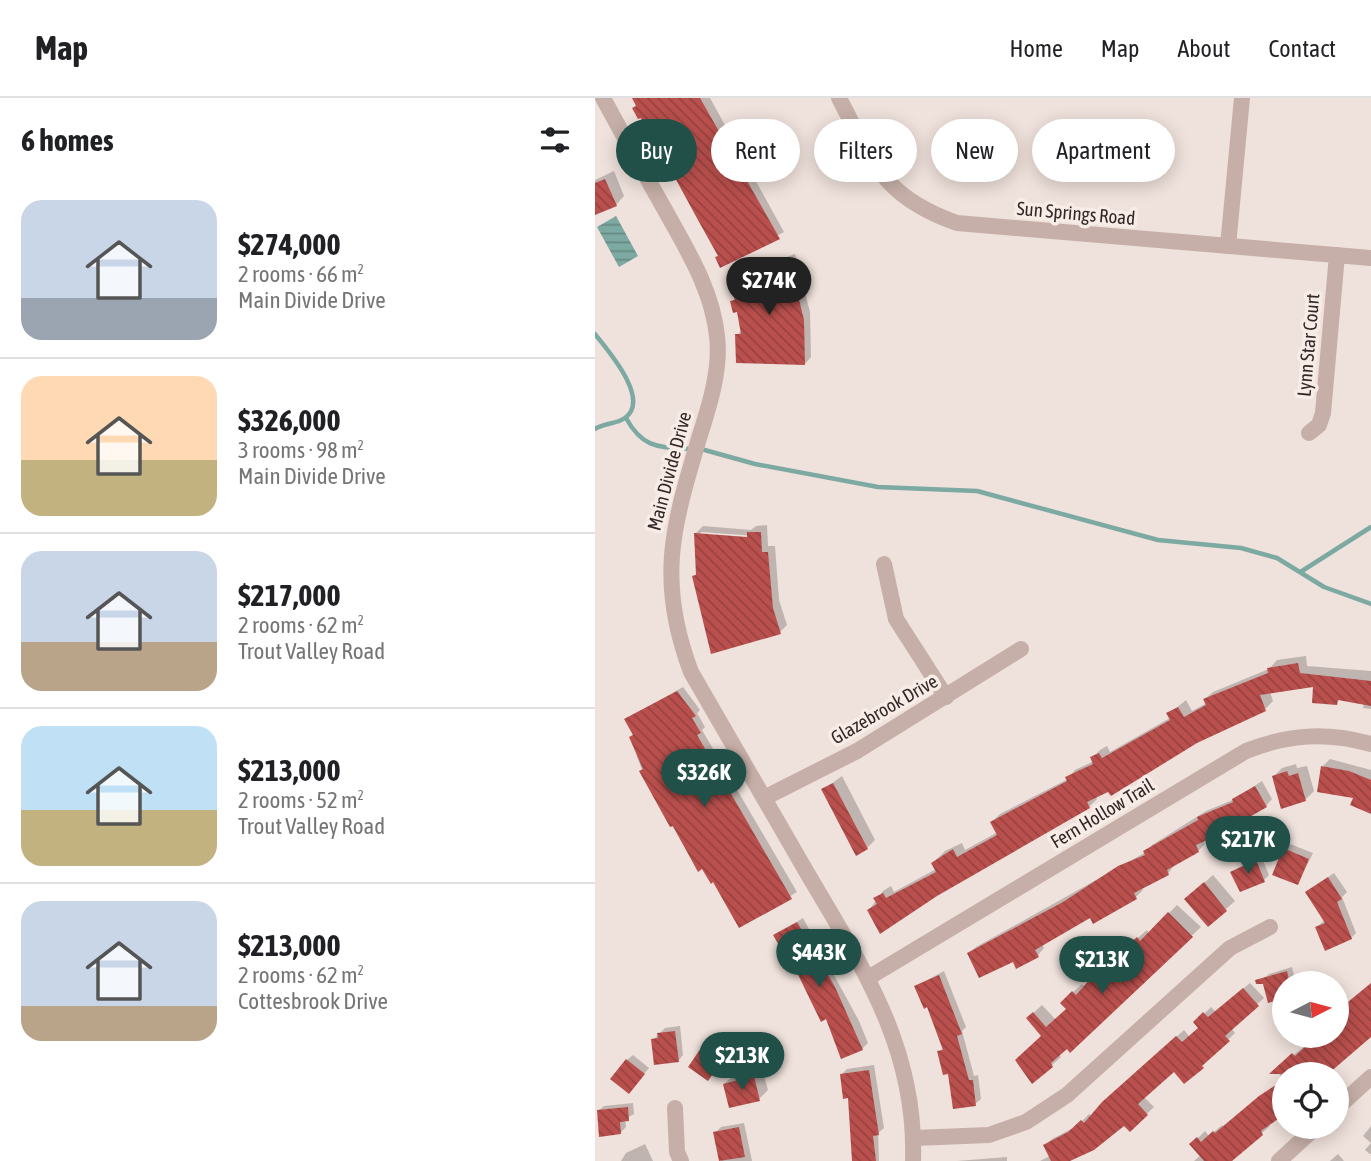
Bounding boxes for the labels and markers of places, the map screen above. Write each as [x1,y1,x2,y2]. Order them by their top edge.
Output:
pin: $274K [720,258,818,317]
pin: $326K [655,750,753,809]
pin: $217K [1199,816,1297,876]
pin: $443K [770,930,868,989]
pin: $213K [1053,936,1151,996]
pin: $213K [693,1032,791,1092]

